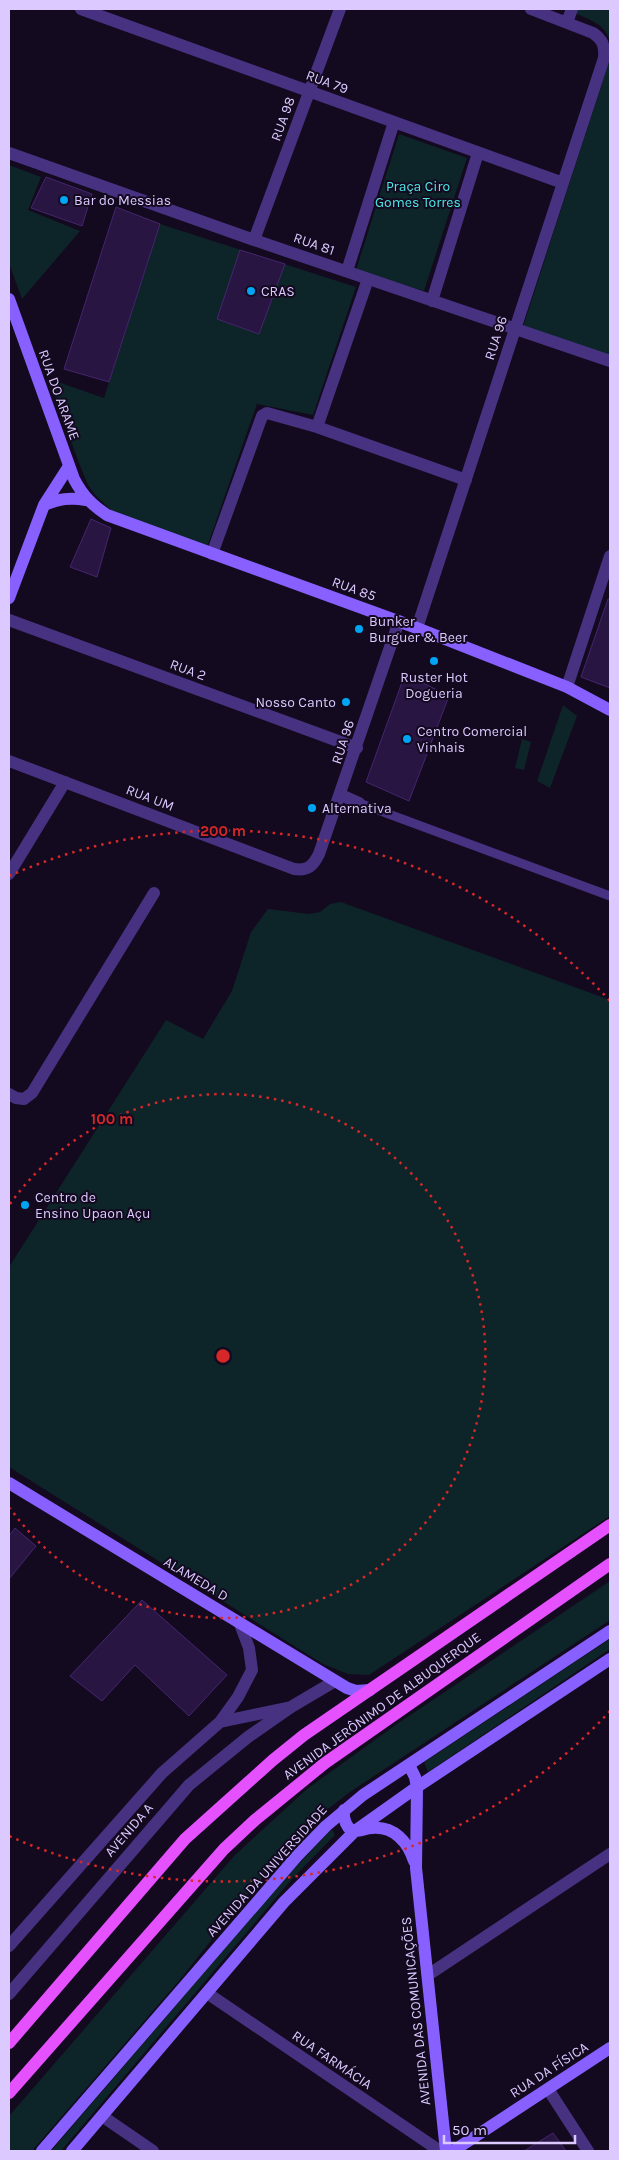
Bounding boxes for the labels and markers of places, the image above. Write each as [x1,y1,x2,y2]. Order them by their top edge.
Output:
place label: Bar do Messias [74,192,171,209]
marker: Bar do Messias [58,194,70,206]
place label: CRAS [261,283,295,300]
marker: CRAS [245,285,257,297]
place label: Bunker Burguer & Beer [369,613,468,646]
marker: Bunker Burguer & Beer [353,623,365,635]
marker: Ruster Hot Dogueria [428,655,440,667]
place label: Ruster Hot Dogueria [400,669,468,702]
place label: Nosso Canto [255,694,336,711]
marker: Nosso Canto [340,696,352,708]
place label: Centro Comercial Vinhais [417,723,527,756]
marker: Centro Comercial Vinhais [401,733,413,745]
place label: Alternativa [322,800,392,817]
marker: Alternativa [306,802,318,814]
place label: Centro de Ensino Upaon Açu [35,1189,150,1222]
marker: Centro de Ensino Upaon Açu [19,1199,31,1211]
centre of rings [214,1347,232,1365]

